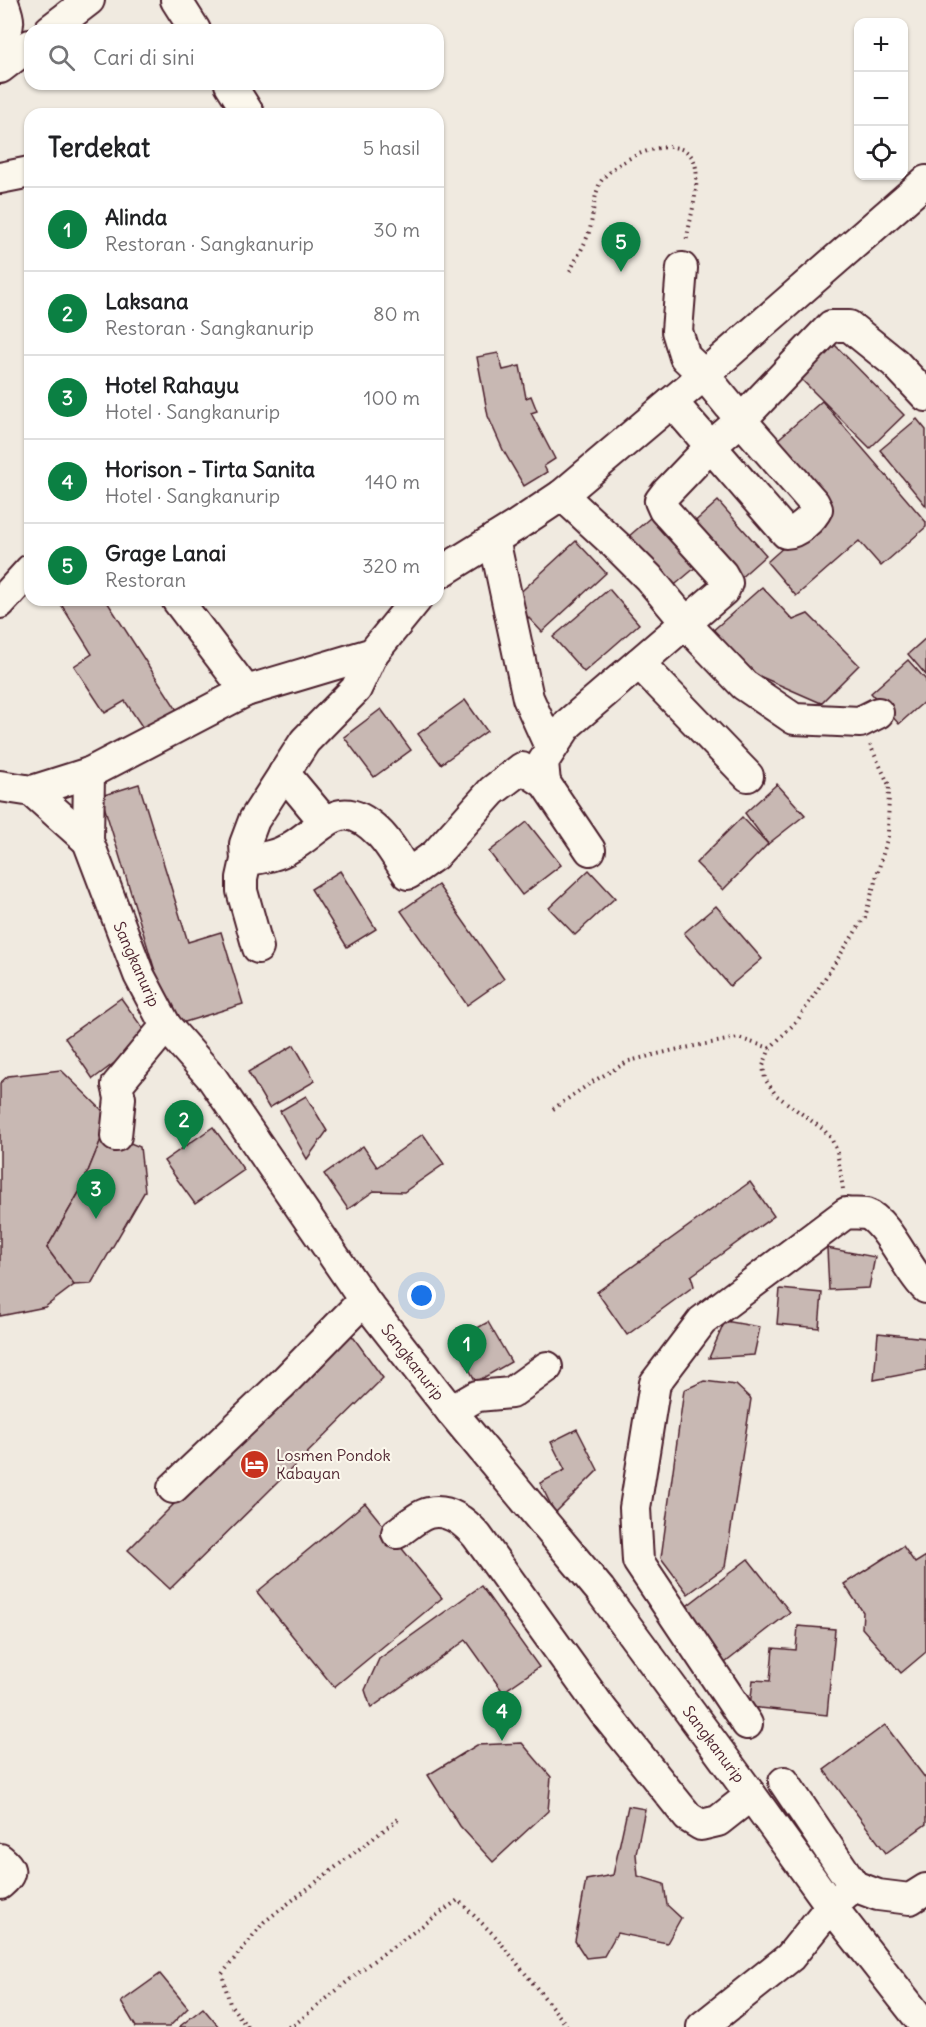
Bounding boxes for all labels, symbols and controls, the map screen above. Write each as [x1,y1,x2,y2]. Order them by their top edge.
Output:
map controls [854,18,908,180]
button: + [854,18,908,72]
search box [24,24,444,90]
icon: search [45,41,78,74]
text: Cari di sini [93,43,195,71]
button: − [854,72,908,126]
button: locate [854,126,908,180]
text: Terdekat [48,131,150,164]
text: 5 hasil [363,135,420,160]
text: Alinda [105,203,167,231]
text: 1 [64,217,71,242]
text: 30 m [373,217,420,242]
pin: 5 [602,222,640,272]
text: Restoran · Sangkanurip [105,231,314,256]
text: Laksana [105,287,188,315]
text: 2 [62,301,73,326]
text: 80 m [373,301,420,326]
text: Restoran · Sangkanurip [105,315,314,340]
text: Hotel Rahayu [105,371,239,399]
text: 3 [62,385,73,410]
text: 100 m [363,385,420,410]
text: Hotel · Sangkanurip [105,399,280,424]
text: Horison - Tirta Sanita [105,455,315,483]
text: 4 [62,469,73,494]
text: 140 m [365,469,420,494]
text: Hotel · Sangkanurip [105,483,280,508]
text: Grage Lanai [105,539,226,567]
text: 5 [62,553,73,578]
text: 320 m [362,553,420,578]
text: Restoran [105,567,186,592]
street label: Sangkanurip [109,918,165,1010]
pin: 2 [164,1100,204,1150]
pin: 3 [76,1170,116,1219]
your location [407,1281,436,1310]
street label: Sangkanurip [377,1320,449,1404]
pin: 1 [448,1324,486,1374]
place label: Losmen Pondok Kabayan [276,1445,391,1483]
hotel icon: Losmen Pondok Kabayan [239,1448,271,1480]
pin: 4 [482,1692,522,1741]
street label: Sangkanurip [679,1702,749,1786]

